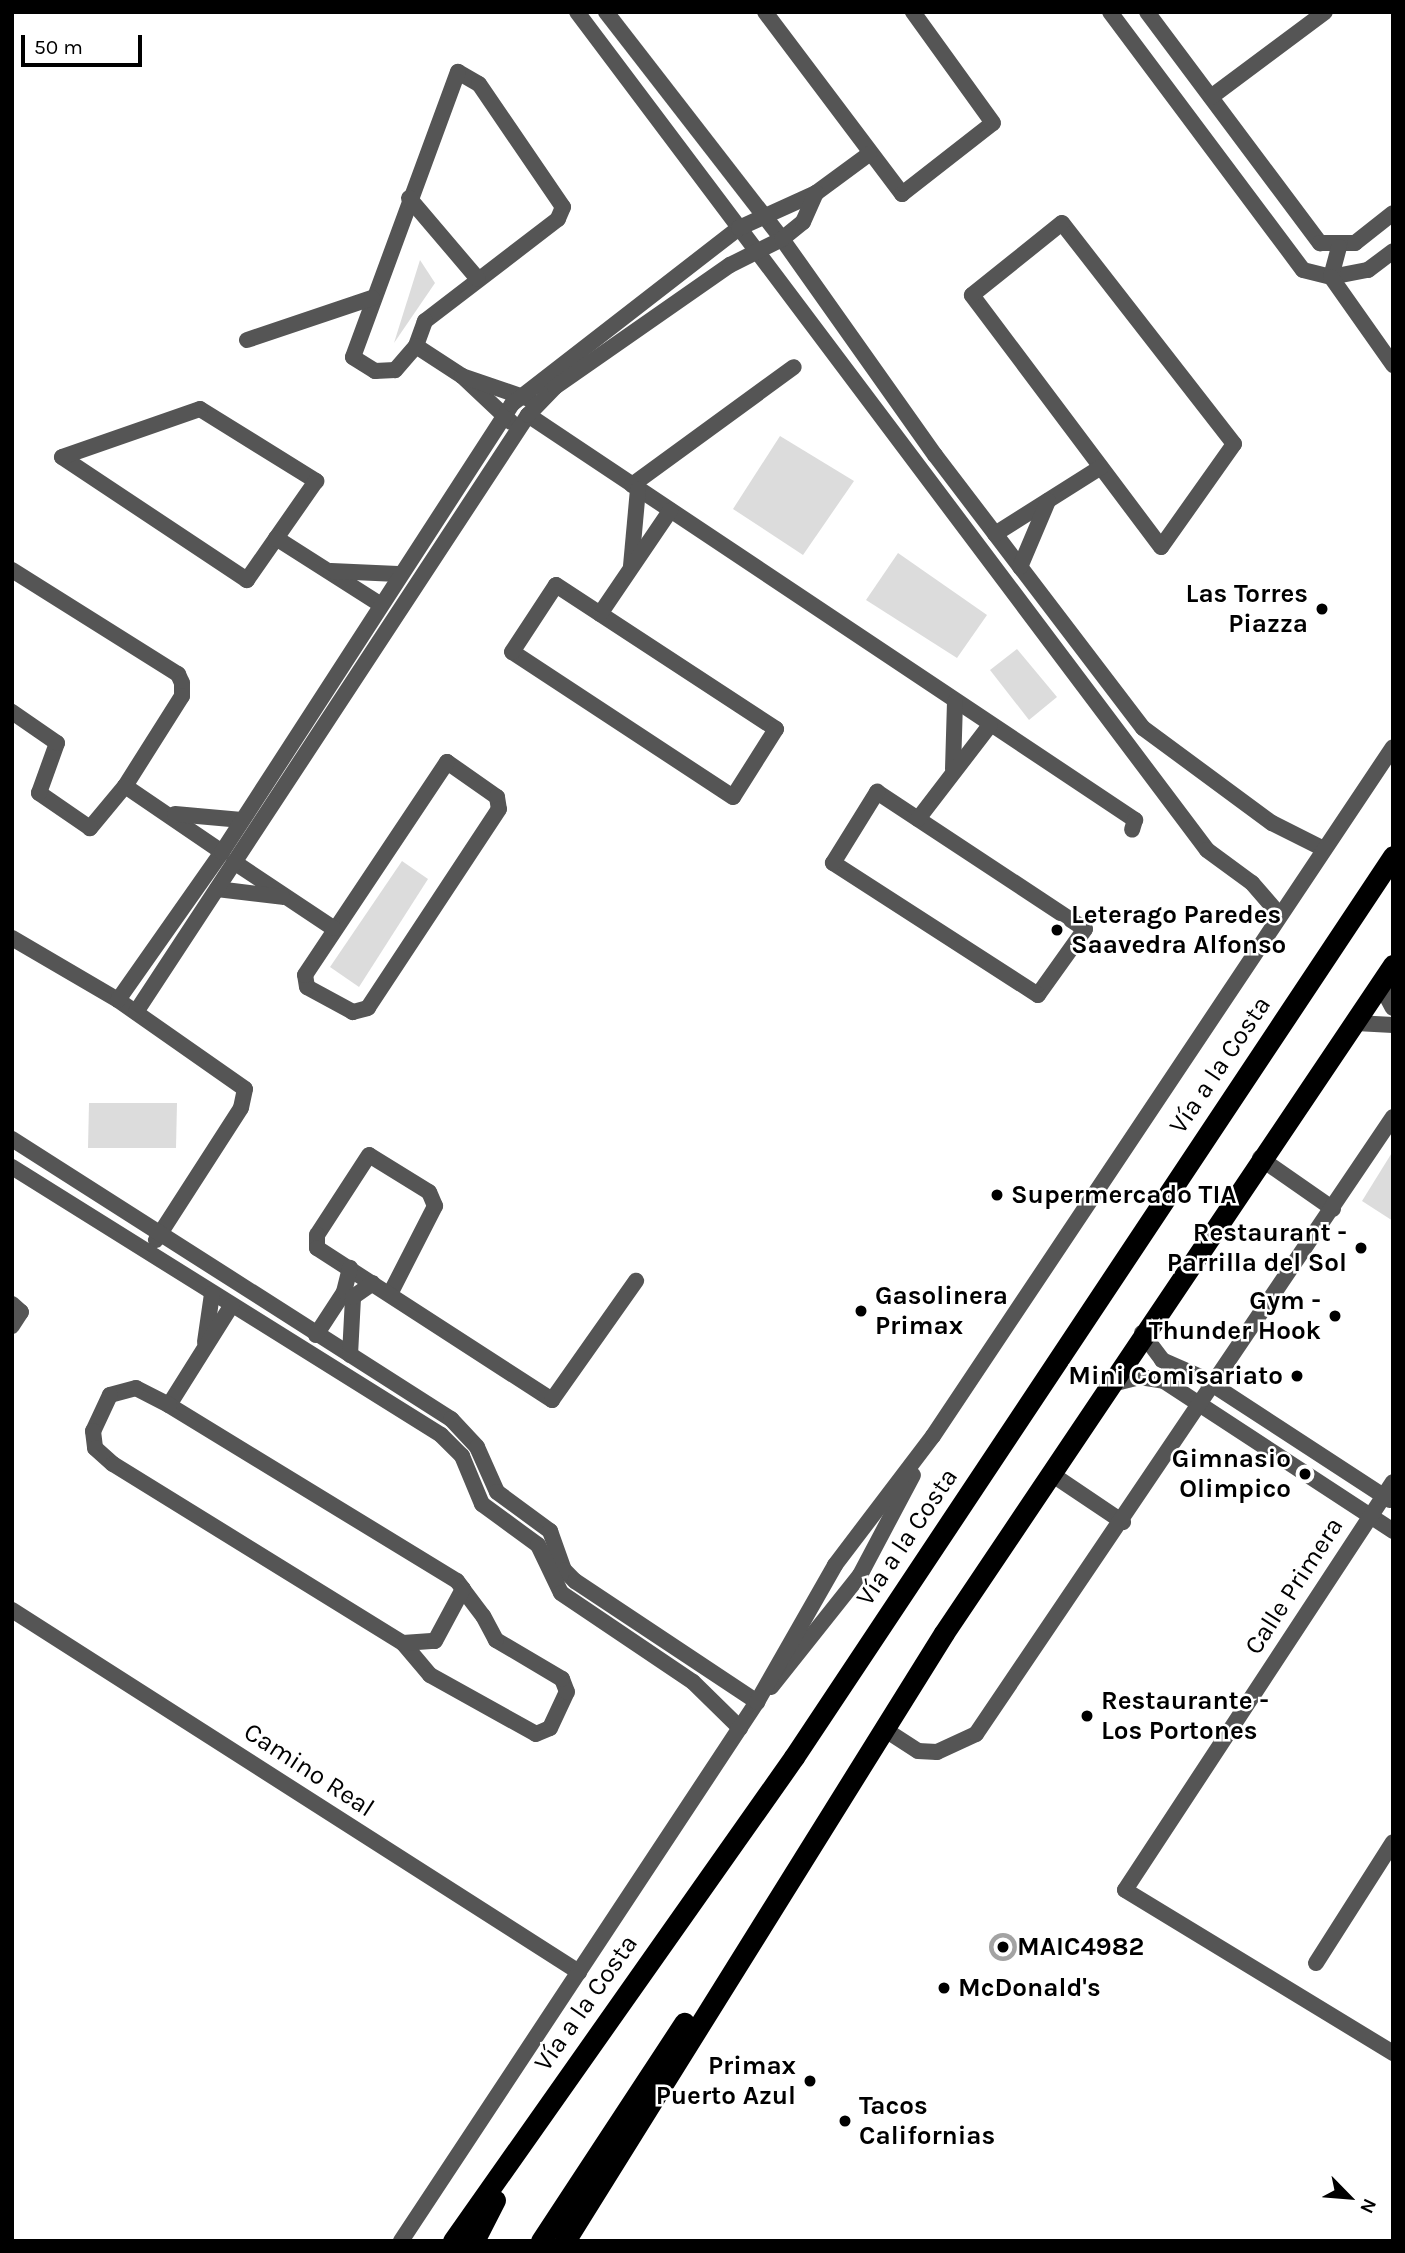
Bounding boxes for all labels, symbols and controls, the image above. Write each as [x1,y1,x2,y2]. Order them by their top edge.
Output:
scale bar [24,21,145,65]
text: 50 m [34,35,83,59]
place label: Las Torres Piazza [1186,578,1308,640]
marker: Las Torres Piazza [1314,601,1330,617]
place label: Leterago Paredes Saavedra Alfonso [1071,899,1286,960]
marker: Leterago Paredes Saavedra Alfonso [1049,922,1065,938]
street label: Vía a la Costa [1163,990,1277,1140]
place label: Supermercado TIA [1011,1179,1237,1211]
marker: Supermercado TIA [989,1187,1005,1203]
place label: Restaurant - Parrilla del Sol [1167,1217,1347,1278]
marker: Restaurant - Parrilla del Sol [1353,1240,1369,1256]
place label: Gasolinera Primax [875,1280,1008,1342]
place label: Gym - Thunder Hook [1149,1285,1321,1346]
marker: Gasolinera Primax [853,1303,869,1319]
marker: Gym - Thunder Hook [1327,1308,1343,1324]
place label: Mini Comisariato [1068,1360,1283,1392]
marker: Mini Comisariato [1289,1368,1305,1384]
place label: Gimnasio Olimpico [1172,1443,1291,1504]
street label: Vía a la Costa [850,1462,964,1612]
marker: Gimnasio Olimpico [1297,1466,1313,1482]
street label: Calle Primera [1238,1512,1350,1660]
place label: Restaurante - Los Portones [1101,1685,1269,1746]
marker: Restaurante - Los Portones [1079,1708,1095,1724]
street label: Camino Real [238,1716,380,1824]
street label: Vía a la Costa [528,1929,644,2077]
place label: MAIC4982 [1017,1931,1144,1963]
marker: MAIC4982 [995,1939,1011,1955]
place label: McDonald's [958,1972,1101,2004]
marker: McDonald's [936,1980,952,1996]
place label: Primax Puerto Azul [656,2050,796,2112]
marker: Primax Puerto Azul [802,2073,818,2089]
place label: Tacos Californias [859,2090,995,2152]
marker: Tacos Californias [837,2113,853,2129]
north arrow [1314,2162,1384,2232]
text: N [1355,2195,1381,2217]

